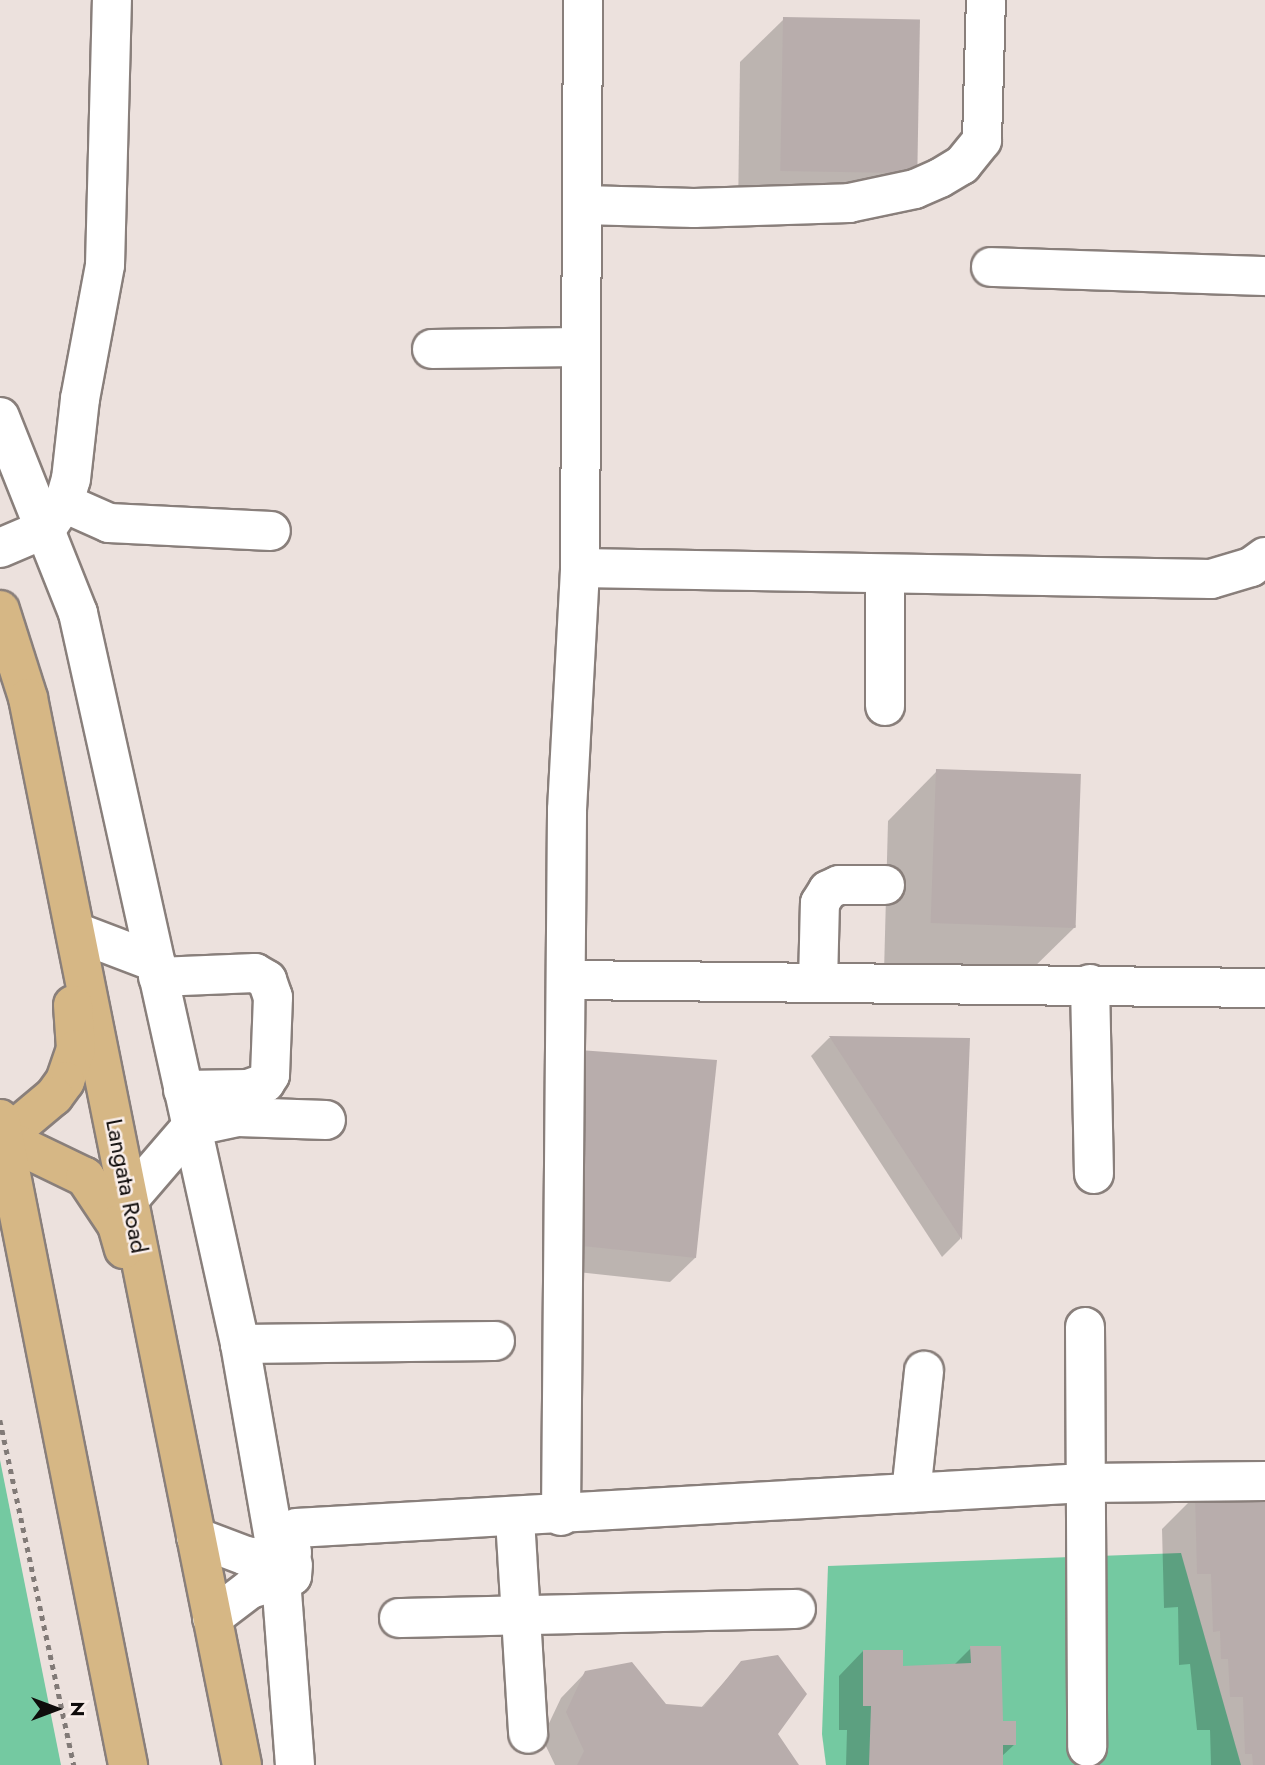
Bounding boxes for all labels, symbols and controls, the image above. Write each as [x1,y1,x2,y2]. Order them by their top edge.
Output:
street label: Langata Road [100,1116,154,1256]
north arrow [21,1674,91,1744]
text: N [64,1701,91,1717]

